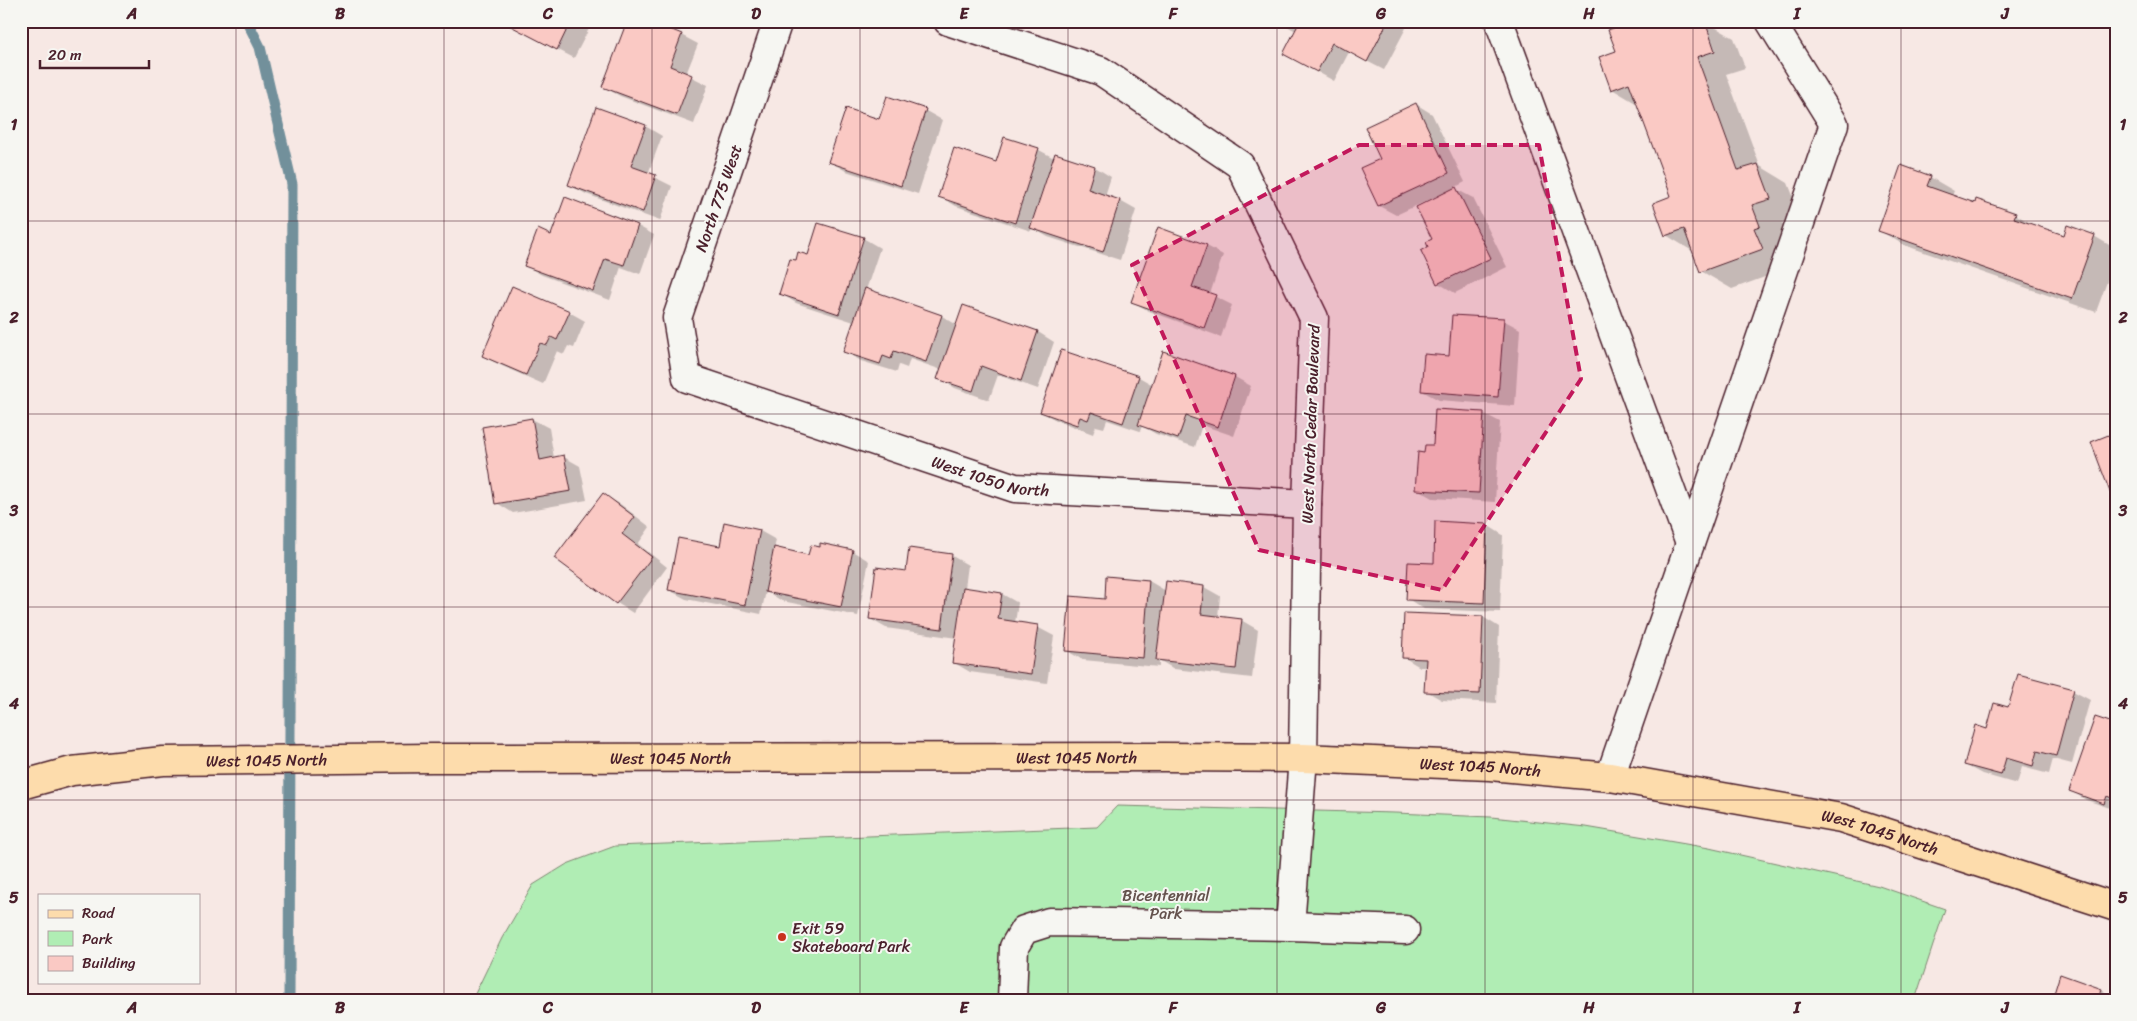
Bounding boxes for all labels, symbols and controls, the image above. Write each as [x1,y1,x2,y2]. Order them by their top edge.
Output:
text: A [126,0,137,28]
text: B [335,0,346,28]
text: C [542,0,554,28]
text: D [751,0,761,28]
text: E [960,0,970,28]
text: F [1168,0,1179,28]
text: G [1375,0,1387,28]
text: H [1582,0,1595,28]
text: I [1793,0,1802,28]
text: J [2000,0,2010,28]
scale bar [40,38,149,70]
text: 20 m [48,42,82,68]
text: 1 [11,110,18,139]
text: 1 [2120,110,2127,139]
street label: North 775 West [686,140,750,256]
text: 2 [8,303,19,332]
text: 2 [2117,303,2128,332]
street label: West North Cedar Boulevard [1293,322,1329,524]
street label: West 1050 North [928,447,1050,505]
text: 3 [9,496,19,525]
text: 3 [2118,496,2128,525]
text: 4 [8,689,19,718]
text: 4 [2117,689,2128,718]
street label: West 1045 North [1016,743,1137,772]
street label: West 1045 North [610,744,731,773]
street label: West 1045 North [206,745,327,776]
street label: West 1045 North [1419,749,1542,786]
street label: West 1045 North [1819,801,1942,864]
park label: Bicentennial Park [1122,881,1210,928]
text: 5 [9,883,19,912]
text: 5 [2118,883,2128,912]
legend [38,894,200,984]
text: Road [82,900,115,926]
place label: Exit 59 Skateboard Park [792,914,911,961]
text: Park [82,926,113,952]
marker: Exit 59 Skateboard Park [776,931,788,943]
text: Building [82,950,136,976]
text: A [126,993,137,1021]
text: B [335,993,346,1021]
text: C [542,993,554,1021]
text: D [751,993,761,1021]
text: E [960,993,970,1021]
text: F [1168,993,1179,1021]
text: G [1375,993,1387,1021]
text: H [1582,993,1595,1021]
text: I [1793,993,1802,1021]
text: J [2000,993,2010,1021]

